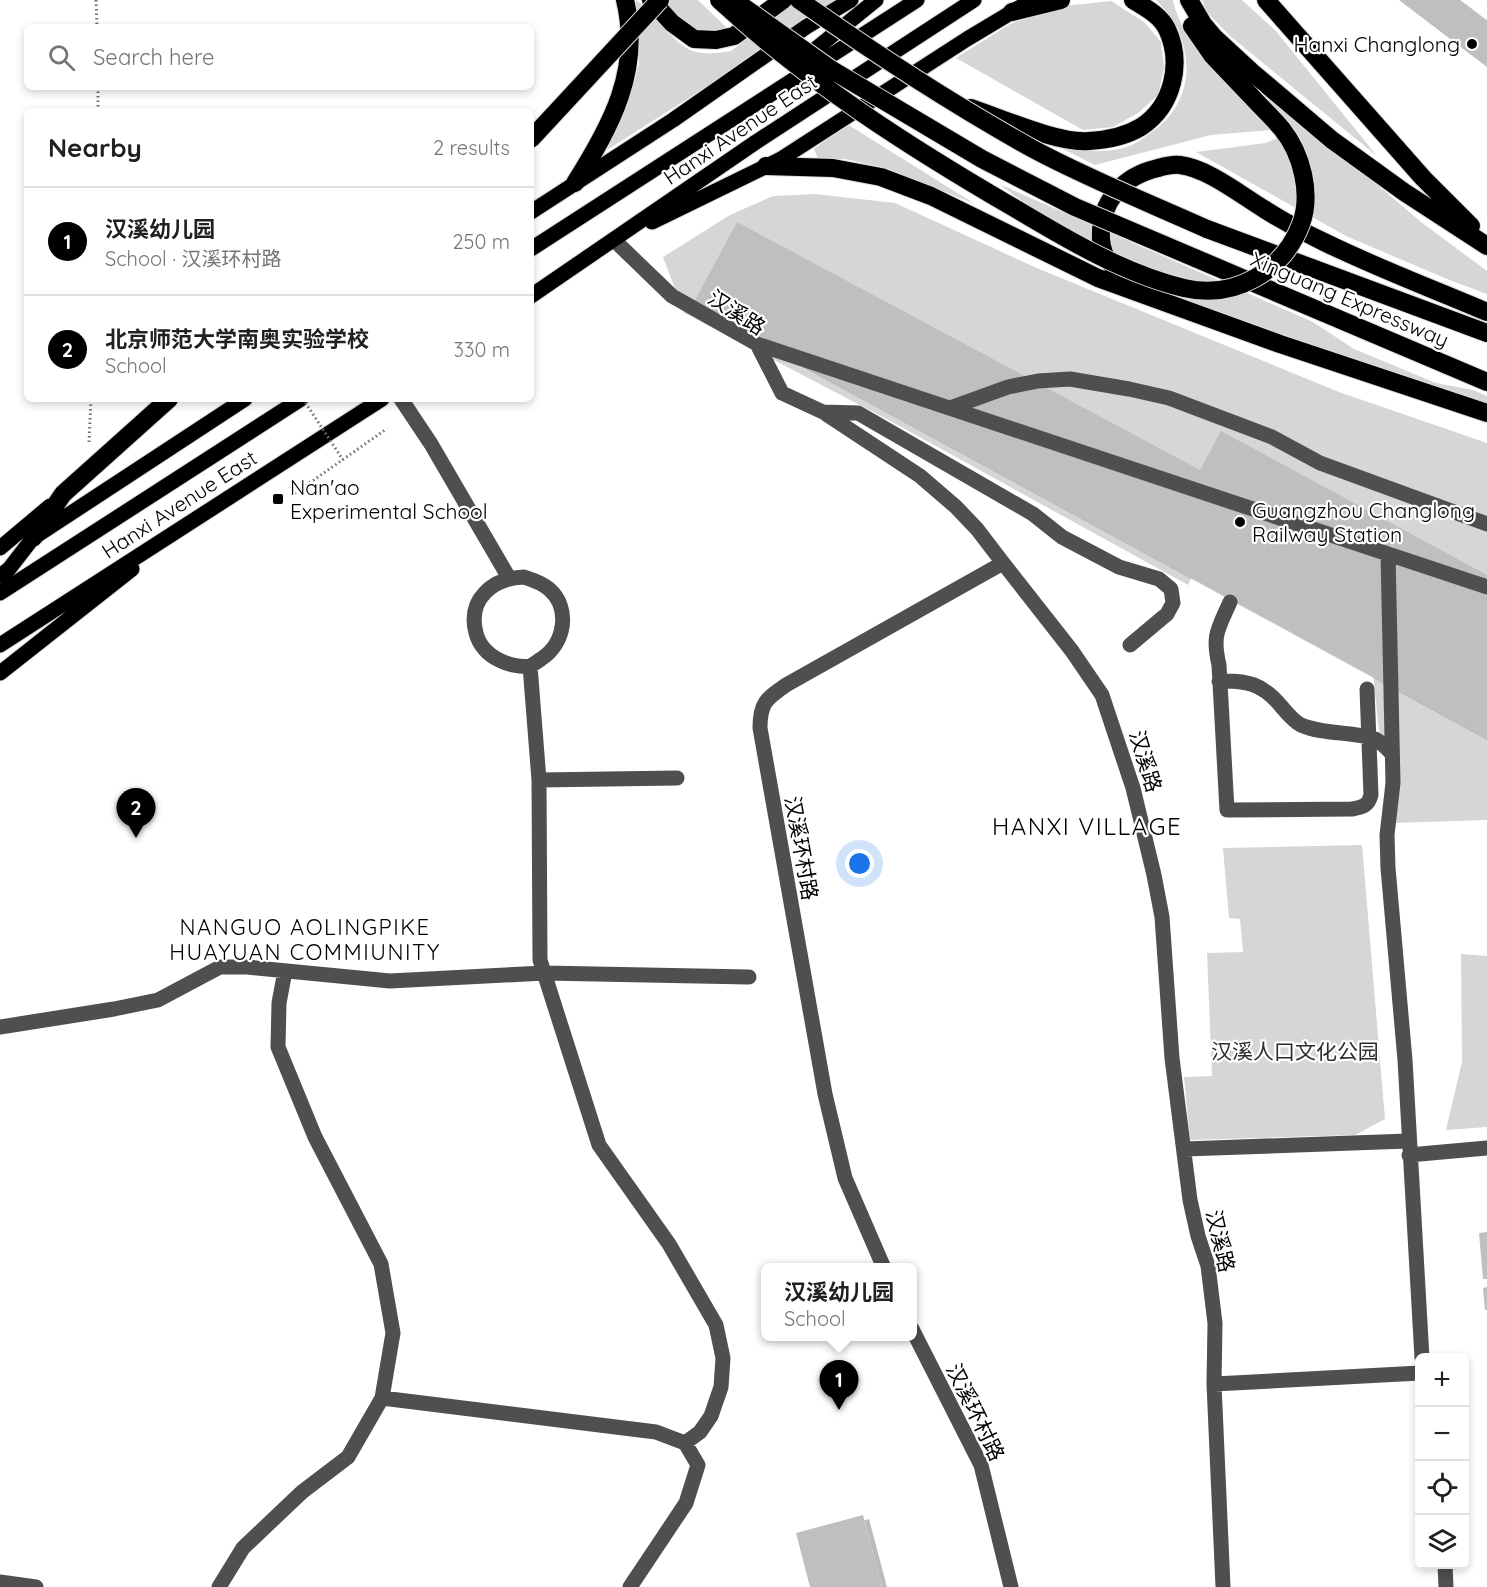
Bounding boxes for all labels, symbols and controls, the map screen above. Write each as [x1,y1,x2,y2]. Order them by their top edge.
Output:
search box [24,24,534,90]
place label: Hanxi Changlong [1293,31,1460,57]
marker: Hanxi Changlong [1465,37,1479,51]
icon: search [45,41,78,74]
text: Search here [93,43,214,71]
street label: Hanxi Avenue East [658,68,822,190]
text: Nearby [48,131,142,164]
text: 2 results [433,135,510,160]
text: 汉溪幼儿园 [105,215,215,243]
text: 1 [64,229,71,254]
text: 250 m [452,229,510,254]
text: School · 汉溪环村路 [105,246,282,271]
street label: Xinguang Expressway [1247,246,1453,352]
street label: 汉溪路 [704,284,770,340]
text: 北京师范大学南奥实验学校 [105,325,369,353]
text: 2 [62,337,73,362]
text: 330 m [453,337,510,362]
text: School [105,353,167,378]
street label: Hanxi Avenue East [97,444,261,564]
place label: Nan'ao Experimental School [290,474,488,524]
marker: Nan'ao Experimental School [271,492,285,506]
place label: Guangzhou Changlong Railway Station [1252,497,1475,547]
marker: Guangzhou Changlong Railway Station [1233,515,1247,529]
street label: 汉溪路 [1124,727,1168,795]
pin: 2 [116,788,156,838]
street label: 汉溪环村路 [780,794,824,902]
district label: HANXI VILLAGE [992,811,1182,841]
your location [845,849,874,878]
district label: NANGUO AOLINGPIKE HUAYUAN COMMIUNITY [169,913,441,966]
park label: 汉溪人口文化公园 [1211,1038,1379,1064]
street label: 汉溪路 [1201,1207,1241,1275]
popup [761,1263,917,1341]
text: 汉溪幼儿园 [784,1278,894,1306]
text: School [784,1306,846,1331]
map controls [1415,1353,1469,1569]
button: + [1415,1353,1469,1407]
street label: 汉溪环村路 [941,1359,1011,1465]
pin: 1 [820,1360,858,1410]
button: − [1415,1407,1469,1461]
button: locate [1415,1461,1469,1515]
button: layers [1415,1515,1469,1569]

